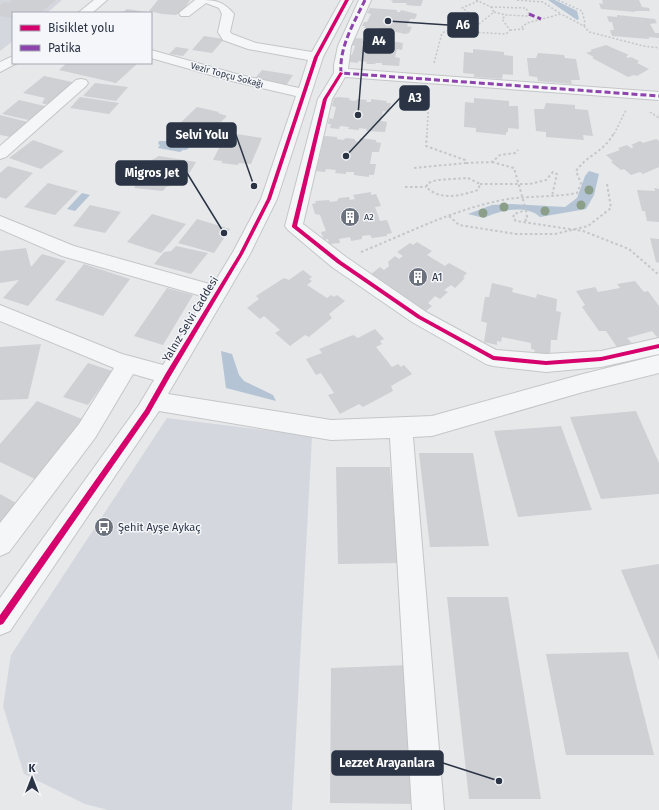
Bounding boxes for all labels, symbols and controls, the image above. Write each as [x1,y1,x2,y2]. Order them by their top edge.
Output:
legend [12,12,152,64]
callout: A6 [448,13,478,37]
text: A6 [455,18,470,32]
text: Bisiklet yolu [48,21,115,35]
callout: A4 [364,29,394,53]
text: A4 [371,34,386,48]
text: Patika [48,41,81,55]
street label: Vezir Topçu Sokağı [189,60,265,90]
callout: A3 [400,86,429,110]
text: A3 [407,91,422,105]
callout: Selvi Yolu [167,123,236,147]
text: Selvi Yolu [175,128,229,142]
callout: Migros Jet [116,161,187,185]
text: Migros Jet [125,166,180,180]
building icon: A2 [339,206,361,228]
place label: A2 [364,212,374,222]
building icon: A1 [407,266,429,288]
place label: A1 [432,271,443,284]
street label: Yalnız Selvi Caddesi [160,274,221,364]
bus stop icon: Şehit Ayşe Aykaç [93,516,115,538]
place label: Şehit Ayşe Aykaç [118,521,201,534]
callout: Lezzet Arayanlara [332,751,443,775]
text: Lezzet Arayanlara [339,756,435,770]
north arrow [12,758,52,798]
text: K [29,762,37,775]

